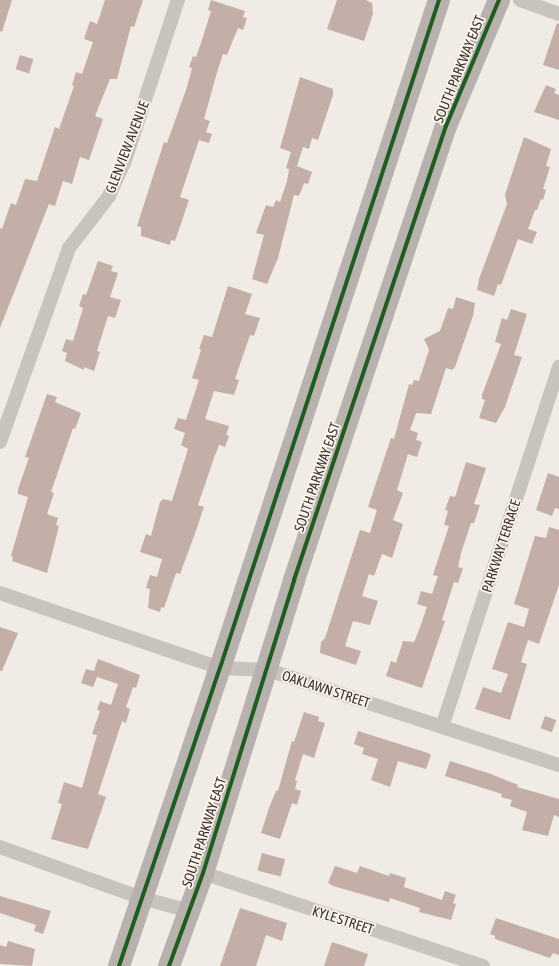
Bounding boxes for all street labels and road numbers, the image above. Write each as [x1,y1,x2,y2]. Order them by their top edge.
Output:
street label: SOUTH PARKWAY EAST [430,13,488,125]
street label: GLENVIEW AVENUE [102,99,152,195]
street label: SOUTH PARKWAY EAST [290,420,344,534]
street label: PARKWAY TERRACE [478,498,524,594]
street label: OAKLAWN STREET [280,667,372,711]
street label: SOUTH PARKWAY EAST [178,775,230,889]
street label: KYLE STREET [310,902,376,938]

